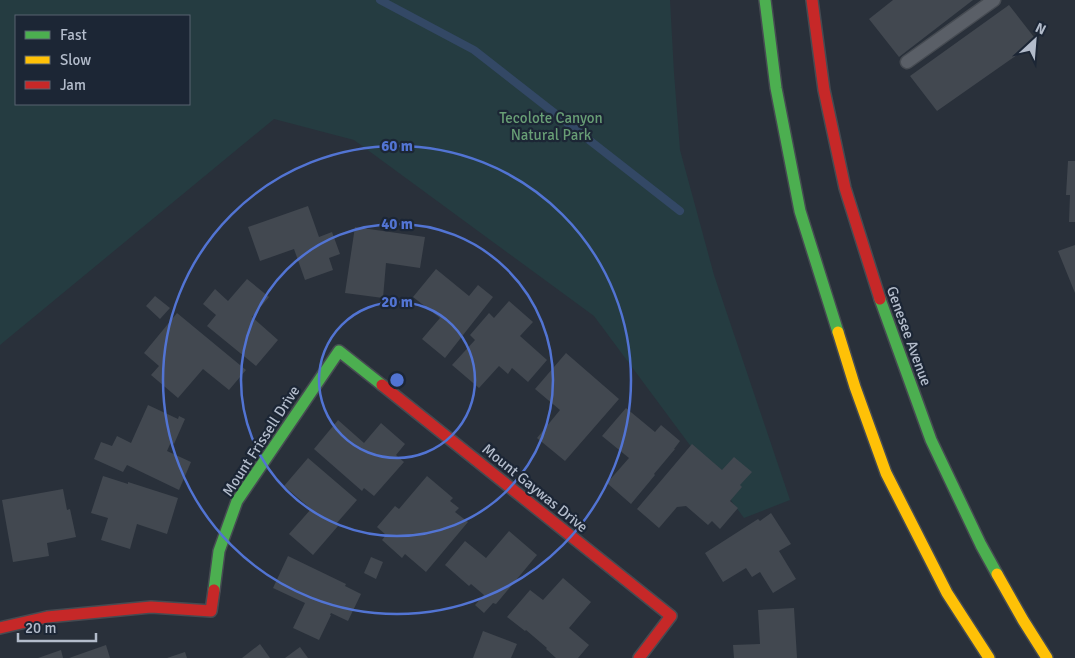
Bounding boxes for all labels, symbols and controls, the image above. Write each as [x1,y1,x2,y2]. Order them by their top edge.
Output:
legend [15,15,190,105]
north arrow [1010,15,1060,65]
text: N [1032,19,1049,39]
text: Fast [60,26,87,44]
text: Slow [60,51,91,69]
text: Jam [60,76,86,94]
park label: Tecolote Canyon Natural Park [499,109,603,144]
text: 60 m [381,137,413,155]
text: 40 m [381,215,413,233]
street label: Genesee Avenue [883,284,935,388]
text: 20 m [381,293,413,311]
centre of rings [388,371,406,389]
street label: Mount Frissell Drive [219,382,303,500]
street label: Mount Gaywas Drive [479,440,591,536]
scale bar [18,610,95,642]
text: 20 m [25,619,56,637]

